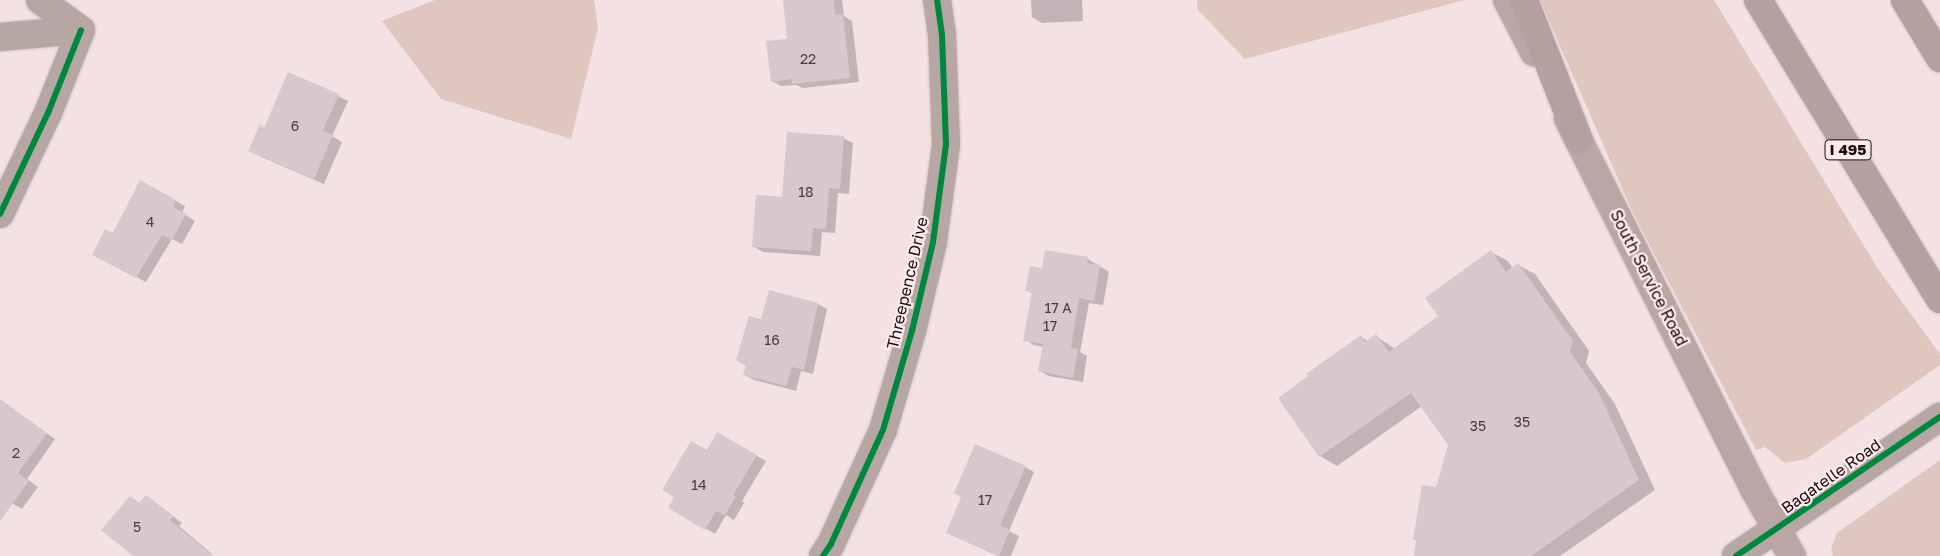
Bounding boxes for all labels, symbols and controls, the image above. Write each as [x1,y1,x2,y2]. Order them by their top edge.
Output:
house number: 22 [800,51,816,67]
house number: 6 [291,118,299,134]
road number: I 495 [1824,138,1872,162]
house number: 18 [798,184,814,200]
street label: South Service Road [1606,207,1692,349]
house number: 4 [146,214,154,230]
street label: Threepence Drive [882,215,932,351]
house number: 17 A [1044,300,1072,316]
house number: 17 [1043,318,1057,334]
house number: 16 [764,332,780,348]
house number: 35 [1514,414,1530,430]
house number: 35 [1470,418,1486,434]
street label: Bagatelle Road [1778,435,1884,517]
house number: 2 [12,445,20,461]
house number: 14 [691,477,707,493]
house number: 17 [978,492,992,508]
house number: 5 [133,519,141,535]

